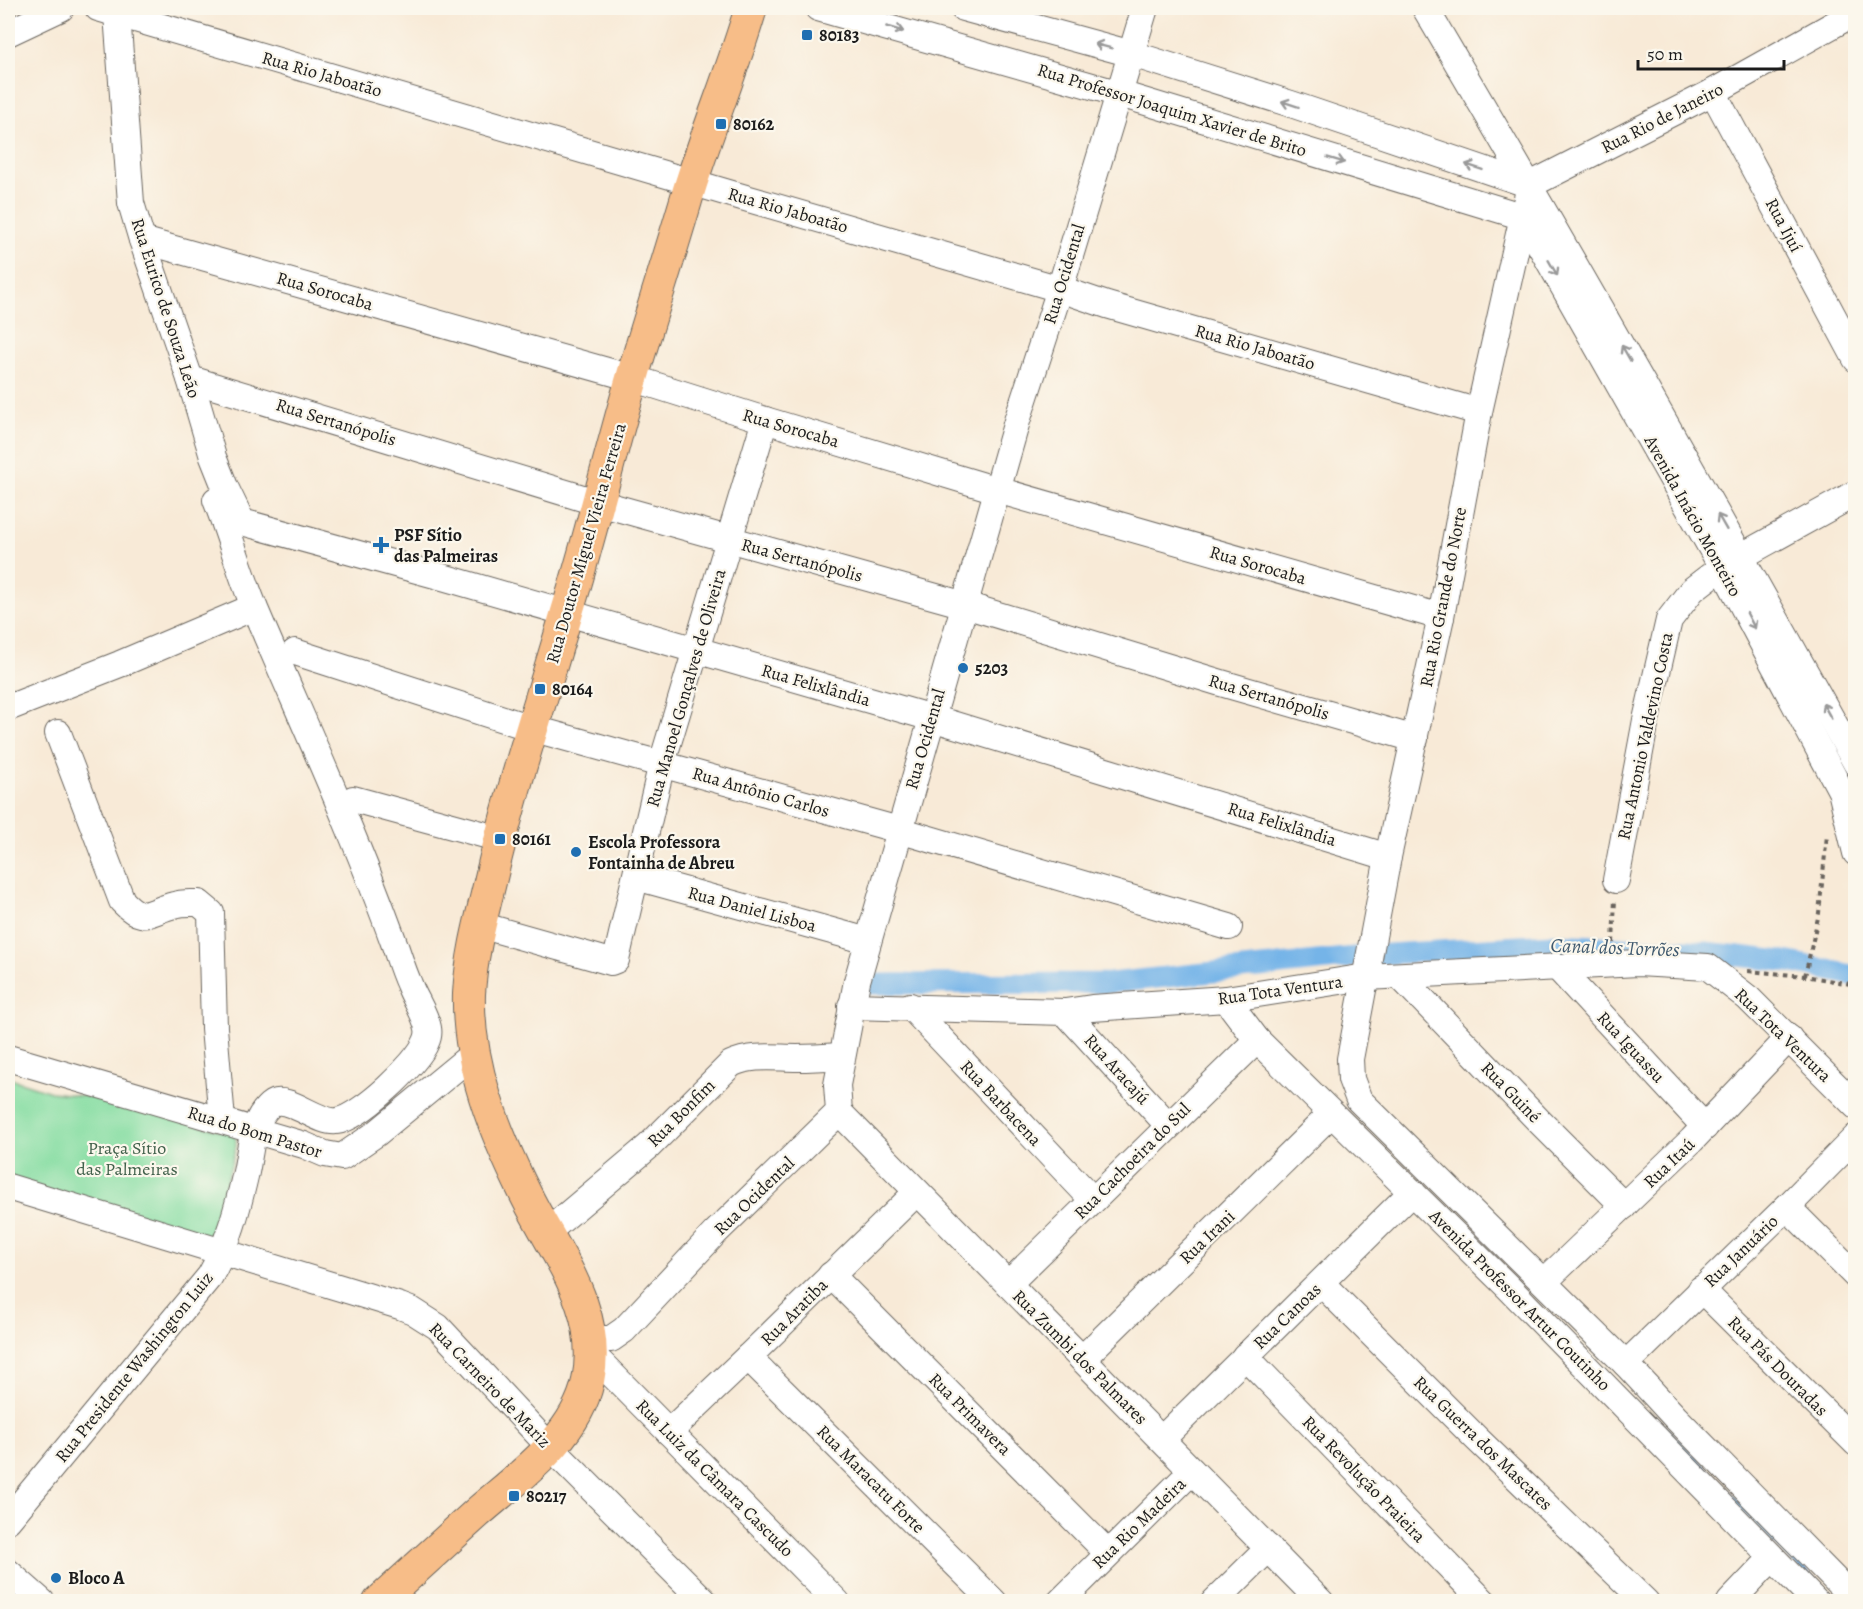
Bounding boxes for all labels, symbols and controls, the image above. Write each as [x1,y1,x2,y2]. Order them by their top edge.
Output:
place label: 80183 [819,23,860,47]
one-way arrow [885,24,904,35]
marker: 80183 [800,28,814,42]
scale bar [1638,33,1784,71]
one-way arrow [1094,40,1113,51]
text: 50 m [1647,42,1683,66]
street label: Rua Rio Jaboatão [259,45,385,103]
street label: Rua Professor Joaquim Xavier de Brito [1034,58,1310,162]
street label: Rua Rio de Janeiro [1597,77,1727,159]
one-way arrow [1281,98,1300,109]
place label: 80162 [733,112,775,136]
marker: 80162 [714,117,728,131]
one-way arrow [1326,155,1345,166]
one-way arrow [1465,160,1484,171]
street label: Rua Rio Jaboatão [725,181,851,239]
street label: Rua Ijuí [1760,194,1808,256]
street label: Rua Eurico de Souza Leão [126,215,206,401]
street label: Rua Ocidental [1037,220,1091,327]
one-way arrow [1547,259,1559,276]
street label: Rua Sorocaba [274,266,377,316]
street label: Rua Rio Jaboatão [1192,318,1318,376]
one-way arrow [1619,345,1631,362]
street label: Rua Sertanópolis [273,392,399,452]
street label: Rua Sorocaba [740,403,843,453]
street label: Rua Doutor Miguel Vieira Ferreira [540,419,632,666]
street label: Avenida Inácio Monteiro [1638,430,1747,601]
street label: Rua Rio Grande do Norte [1414,505,1472,689]
one-way arrow [1716,514,1728,531]
place label: PSF Sítio das Palmeiras [394,523,498,568]
street label: Rua Sertanópolis [739,532,865,588]
marker: PSF Sítio das Palmeiras [372,536,390,554]
street label: Rua Sorocaba [1207,540,1310,590]
street label: Rua Manoel Gonçalves de Oliveira [640,565,732,810]
one-way arrow [1746,612,1757,630]
street label: Rua Antonio Valdevino Costa [1611,629,1679,842]
place label: 5203 [975,656,1008,680]
street label: Rua Felixlândia [759,658,874,712]
marker: 5203 [956,661,970,675]
street label: Rua Sertanópolis [1206,668,1332,726]
place label: 80164 [552,677,594,701]
marker: 80164 [533,682,547,696]
street label: Rua Ocidental [899,685,951,792]
one-way arrow [1821,703,1832,721]
street label: Rua Antônio Carlos [690,761,832,823]
street label: Rua Felixlândia [1225,796,1340,852]
place label: 80161 [512,827,552,851]
place label: Escola Professora Fontainha de Abreu [588,830,735,875]
marker: 80161 [493,832,507,846]
marker: Escola Professora Fontainha de Abreu [569,845,583,859]
street label: Rua Daniel Lisboa [685,880,819,938]
water label: Canal dos Torrões [1550,932,1680,963]
street label: Rua Tota Ventura [1216,969,1345,1011]
street label: Rua Tota Ventura [1729,983,1837,1088]
street label: Rua Iguassu [1592,1006,1671,1088]
street label: Rua Aracajú [1079,1028,1155,1110]
street label: Rua Barbacena [955,1055,1047,1152]
street label: Rua Guiné [1476,1056,1546,1128]
street label: Rua Bonfim [642,1074,720,1152]
street label: Rua Cachoeira do Sul [1068,1097,1196,1225]
street label: Rua do Bom Pastor [185,1100,325,1164]
street label: Rua Itaú [1638,1132,1700,1193]
park label: Praça Sítio das Palmeiras [76,1136,178,1181]
street label: Rua Ocidental [708,1151,800,1241]
street label: Avenida Professor Artur Coutinho [1423,1203,1616,1396]
street label: Rua Irani [1174,1205,1240,1269]
street label: Rua Januário [1699,1209,1783,1293]
street label: Rua Presidente Washington Luiz [49,1266,219,1468]
street label: Rua Aratiba [755,1273,833,1351]
street label: Rua Canoas [1248,1277,1326,1355]
street label: Rua Zumbi dos Palmares [1007,1284,1153,1430]
street label: Rua Pás Douradas [1723,1311,1833,1421]
street label: Rua Carneiro de Mariz [424,1317,556,1453]
street label: Rua Primavera [923,1367,1017,1461]
street label: Rua Guerra dos Mascates [1408,1370,1558,1516]
street label: Rua Luiz da Câmara Cascudo [631,1394,799,1562]
street label: Rua Revolução Praieira [1297,1410,1431,1548]
street label: Rua Maracatu Forte [812,1420,930,1538]
street label: Rua Rio Madeira [1087,1472,1192,1574]
place label: 80217 [526,1484,567,1508]
marker: 80217 [507,1489,521,1503]
place label: Bloco A [68,1566,125,1590]
marker: Bloco A [49,1571,63,1585]

